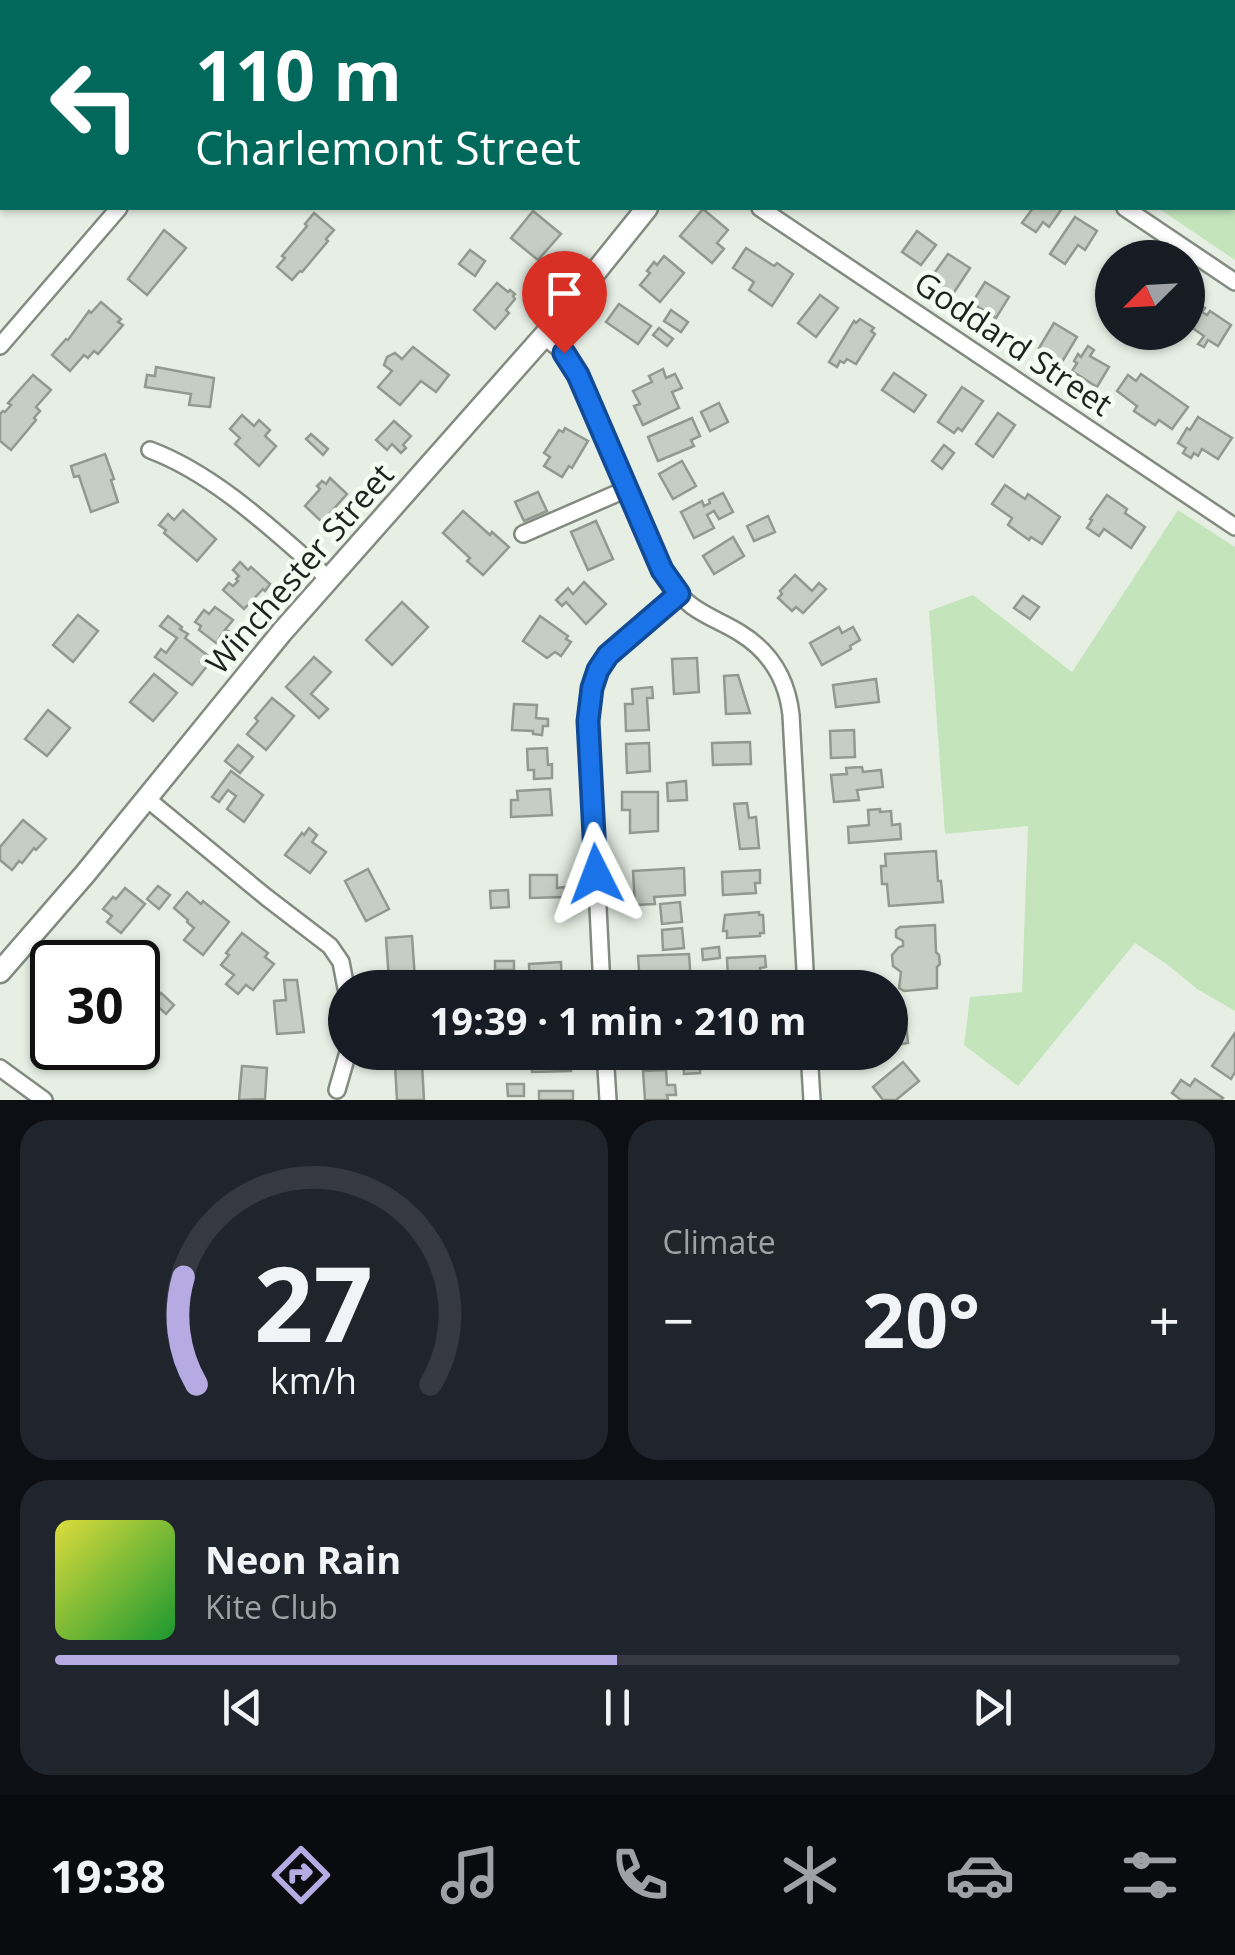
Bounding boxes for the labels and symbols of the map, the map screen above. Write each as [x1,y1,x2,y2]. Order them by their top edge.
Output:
north arrow [1095,240,1205,350]
pin [522,251,607,354]
street label: Goddard Street [907,261,1121,425]
street label: Winchester Street [196,454,402,682]
position arrow [544,822,648,926]
speed limit sign: 30 [30,940,160,1070]

